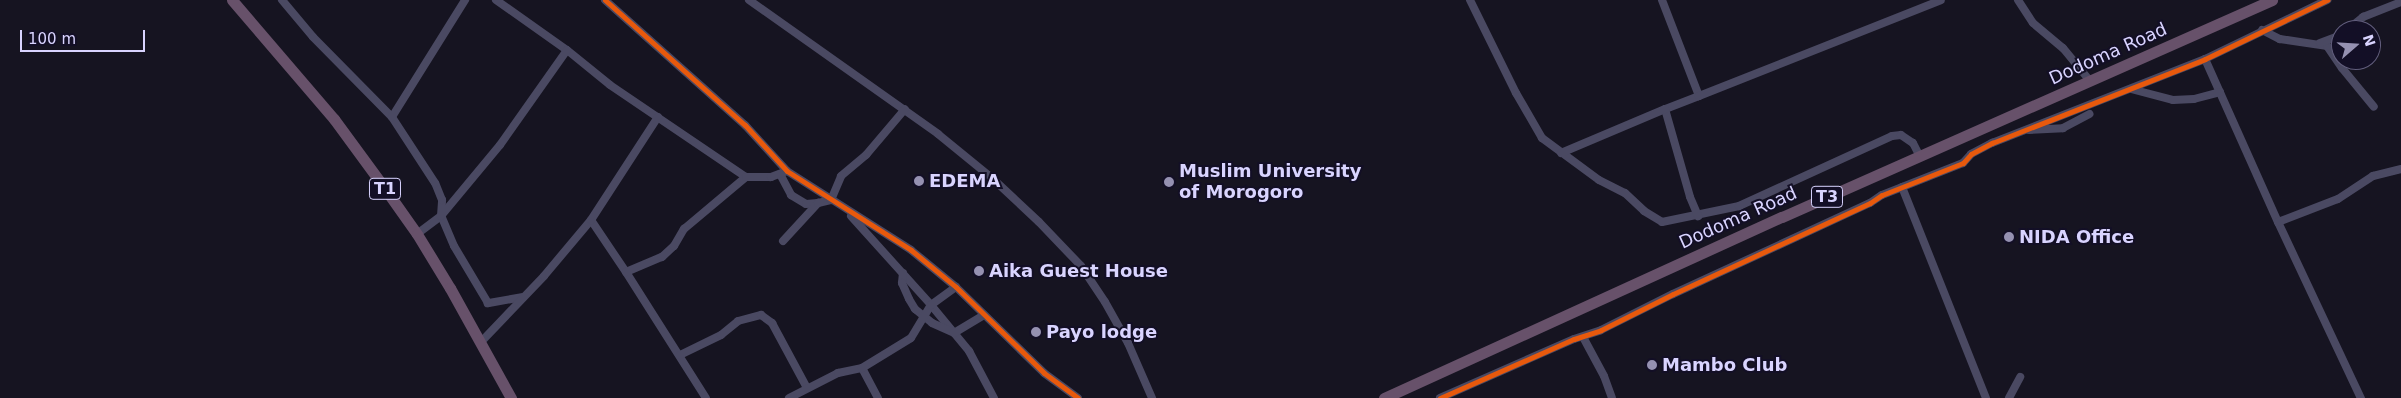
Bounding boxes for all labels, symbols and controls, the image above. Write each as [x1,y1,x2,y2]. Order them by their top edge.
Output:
street label: Dodoma Road [2046,18,2170,90]
scale bar [22,20,148,52]
north arrow [2331,20,2381,70]
text: 100 m [28,30,76,48]
text: N [2360,32,2379,49]
place label: Muslim University of Morogoro [1179,161,1361,203]
place label: EDEMA [929,170,1000,192]
road number: T1 [369,175,401,202]
marker: EDEMA [913,175,925,187]
marker: Muslim University of Morogoro [1163,176,1175,188]
street label: Dodoma Road [1676,182,1800,254]
road number: T3 [1811,183,1843,210]
place label: NIDA Office [2019,226,2134,248]
marker: NIDA Office [2003,231,2015,243]
place label: Aika Guest House [989,260,1168,282]
marker: Aika Guest House [973,265,985,277]
place label: Payo lodge [1046,321,1157,343]
marker: Payo lodge [1030,326,1042,338]
place label: Mambo Club [1662,354,1787,376]
marker: Mambo Club [1646,359,1658,371]

